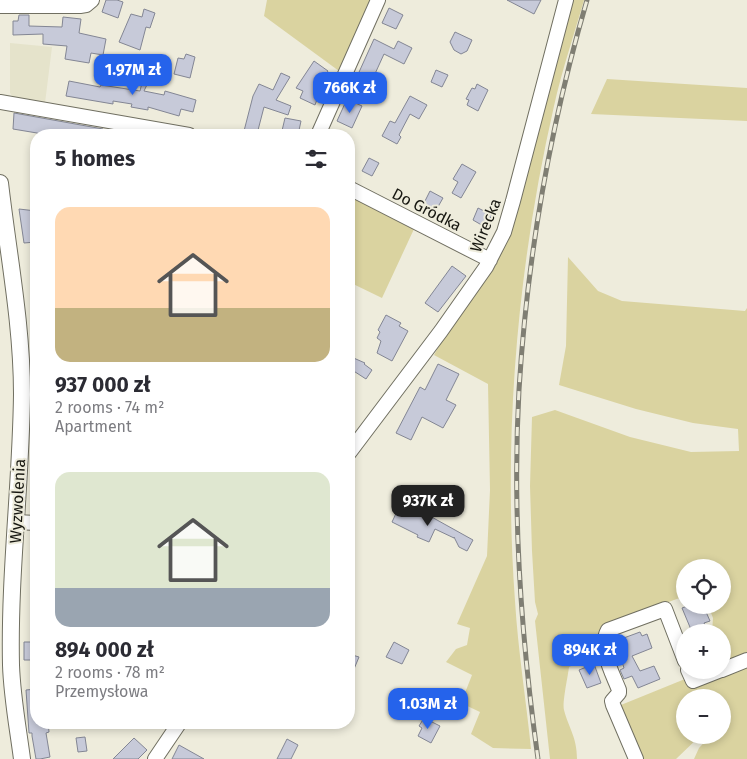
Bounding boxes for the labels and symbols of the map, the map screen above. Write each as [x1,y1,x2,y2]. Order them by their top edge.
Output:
pin: 1.97M zł [81,54,185,96]
pin: 766K zł [304,72,396,114]
street label: Do Gródka [389,184,465,235]
street label: Wirecka [466,195,505,255]
street label: Wyzwolenia [6,458,29,544]
pin: 937K zł [382,484,474,527]
pin: 894K zł [544,634,636,676]
pin: 1.03M zł [376,688,480,730]

